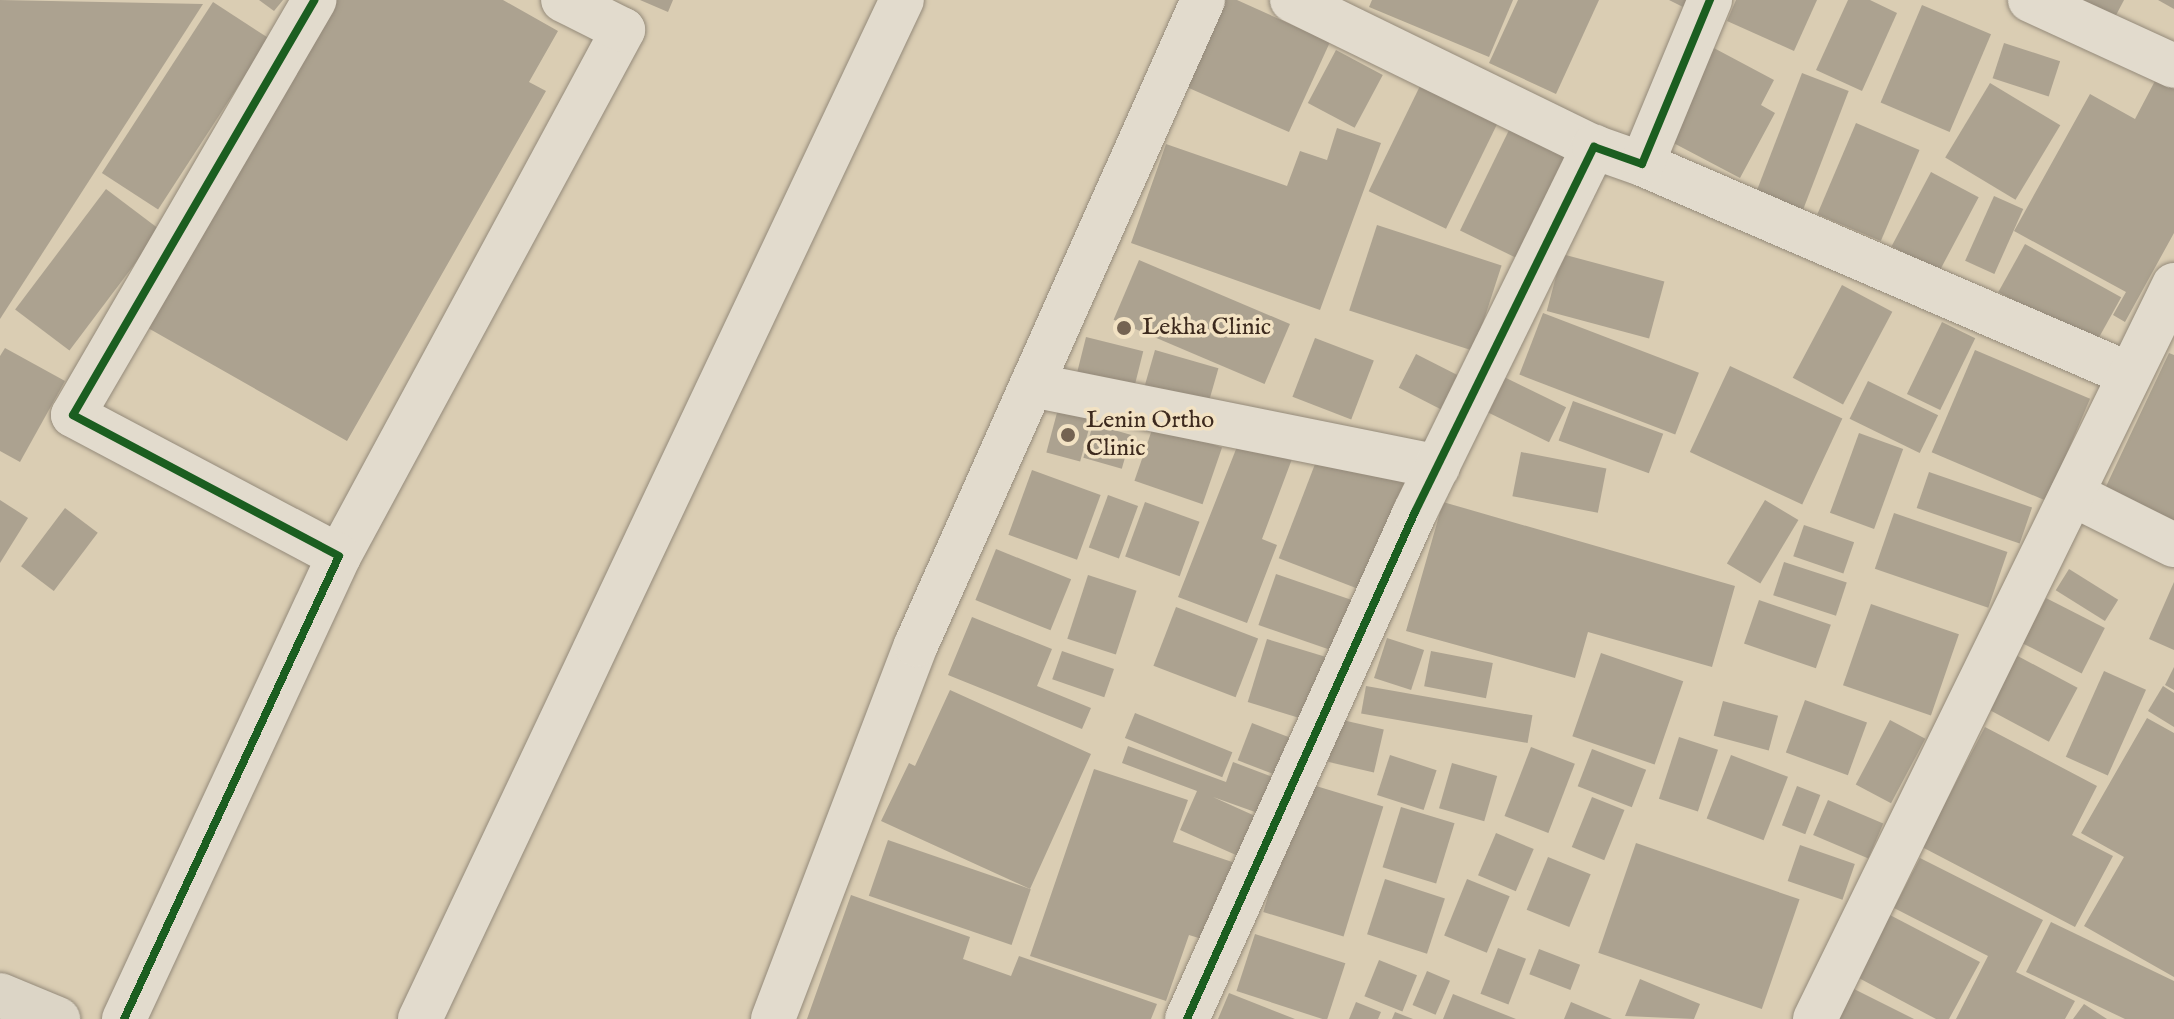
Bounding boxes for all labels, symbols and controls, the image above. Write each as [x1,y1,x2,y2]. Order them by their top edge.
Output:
place label: Lekha Clinic [1142,314,1271,342]
marker: Lekha Clinic [1113,317,1135,339]
place label: Lenin Ortho Clinic [1086,407,1214,463]
marker: Lenin Ortho Clinic [1057,424,1079,446]

